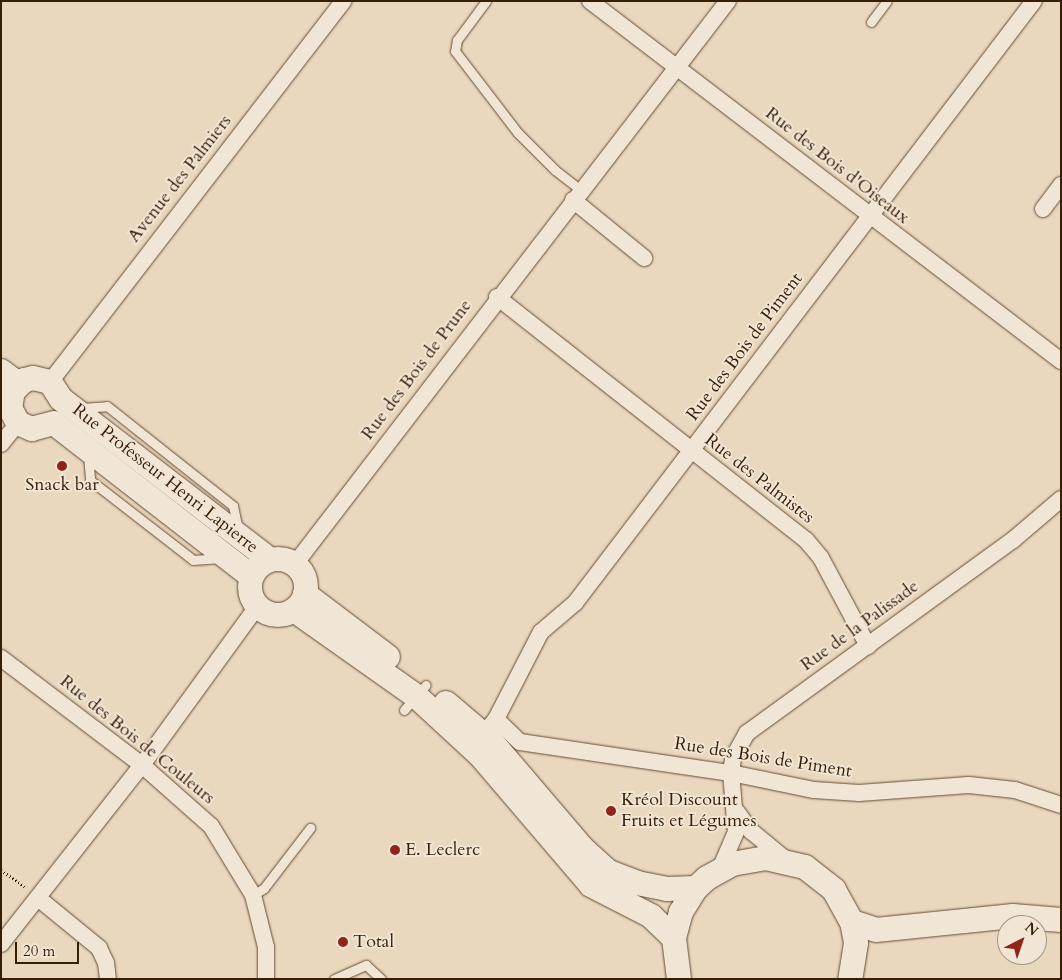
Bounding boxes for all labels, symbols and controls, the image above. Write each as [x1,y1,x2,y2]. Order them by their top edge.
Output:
street label: Rue des Bois d'Oiseaux [761,103,913,229]
street label: Avenue des Palmiers [124,111,236,247]
street label: Rue des Bois de Piment [682,269,808,425]
street label: Rue des Bois de Prune [357,296,477,444]
street label: Rue Professeur Henri Lapierre [68,400,262,558]
street label: Rue des Palmistes [700,430,818,528]
marker: Snack bar [56,460,68,472]
place label: Snack bar [25,474,99,496]
street label: Rue de la Palissade [797,576,923,676]
street label: Rue des Bois de Couleurs [55,671,219,809]
street label: Rue des Bois de Piment [673,733,853,783]
place label: Kréol Discount Fruits et Légumes [621,790,756,832]
marker: Kréol Discount Fruits et Légumes [605,805,617,817]
place label: E. Leclerc [405,839,480,861]
marker: E. Leclerc [389,844,401,856]
north arrow [997,915,1047,965]
text: N [1021,918,1042,940]
place label: Total [353,931,394,953]
scale bar [18,932,81,964]
marker: Total [337,936,349,948]
text: 20 m [23,941,55,961]

